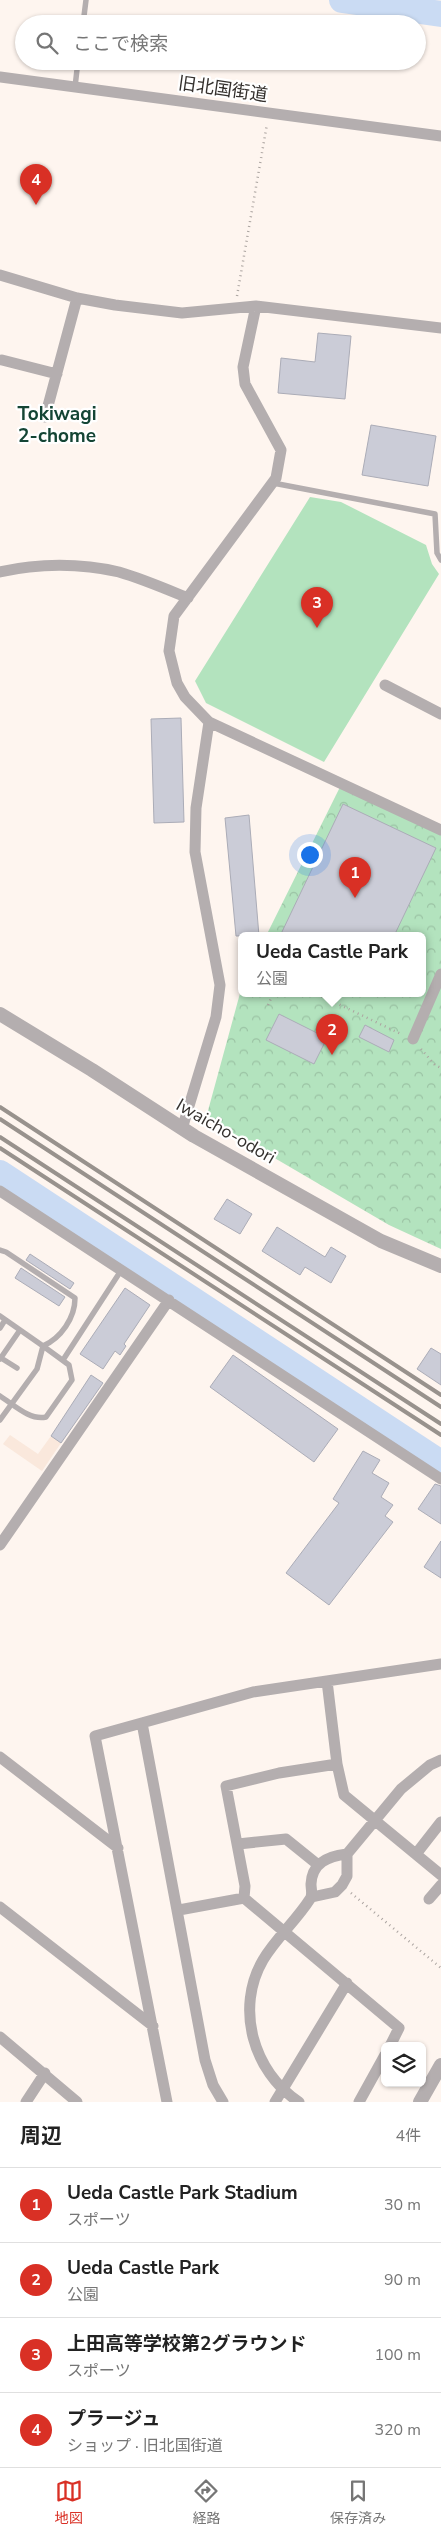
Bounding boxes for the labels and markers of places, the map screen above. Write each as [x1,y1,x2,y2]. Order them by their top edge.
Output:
pin: 4 [20,164,52,205]
pin: 3 [301,587,333,628]
pin: 1 [339,857,371,898]
pin: 2 [316,1014,348,1055]

